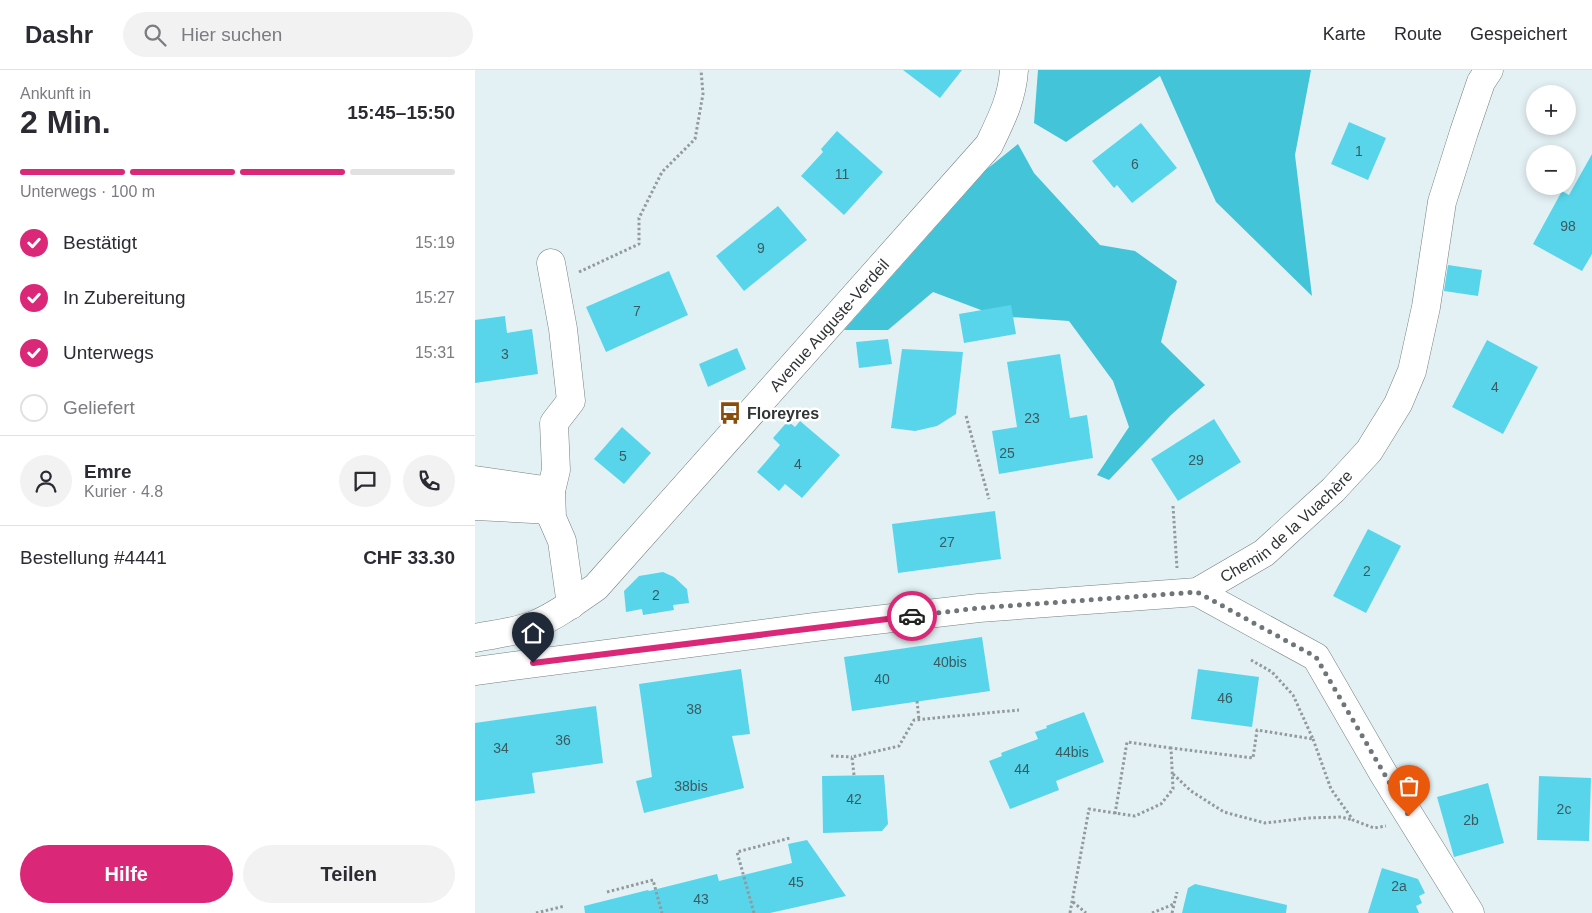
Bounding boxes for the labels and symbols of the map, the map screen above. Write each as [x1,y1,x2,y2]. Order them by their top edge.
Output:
house number: 1 [1355,143,1363,159]
house number: 6 [1131,156,1139,172]
house number: 11 [835,166,849,182]
house number: 98 [1560,218,1576,234]
house number: 9 [757,240,765,256]
street label: Avenue Auguste-Verdeil [766,256,892,394]
house number: 7 [633,303,641,319]
house number: 3 [501,346,509,362]
house number: 4 [1491,379,1499,395]
bus stop icon: Floreyres [717,400,743,426]
place label: Floreyres [747,405,819,422]
house number: 23 [1024,410,1040,426]
house number: 25 [999,445,1015,461]
house number: 5 [619,448,627,464]
house number: 29 [1188,452,1204,468]
house number: 4 [794,456,802,472]
street label: Chemin de la Vuachère [1217,467,1356,585]
house number: 27 [939,534,955,550]
house number: 2 [1363,563,1371,579]
house number: 2 [652,587,660,603]
courier [887,591,937,641]
pin [512,612,554,663]
house number: 40bis [933,654,967,670]
house number: 40 [874,671,890,687]
house number: 46 [1217,690,1233,706]
house number: 38 [686,701,702,717]
house number: 36 [555,732,571,748]
house number: 34 [493,740,509,756]
house number: 44bis [1055,744,1089,760]
house number: 44 [1014,761,1030,777]
pin [1388,765,1430,816]
house number: 38bis [674,778,708,794]
house number: 42 [846,791,862,807]
house number: 2c [1557,801,1571,817]
house number: 2b [1463,812,1479,828]
house number: 45 [788,874,804,890]
house number: 2a [1391,878,1407,894]
house number: 43 [693,891,709,907]

